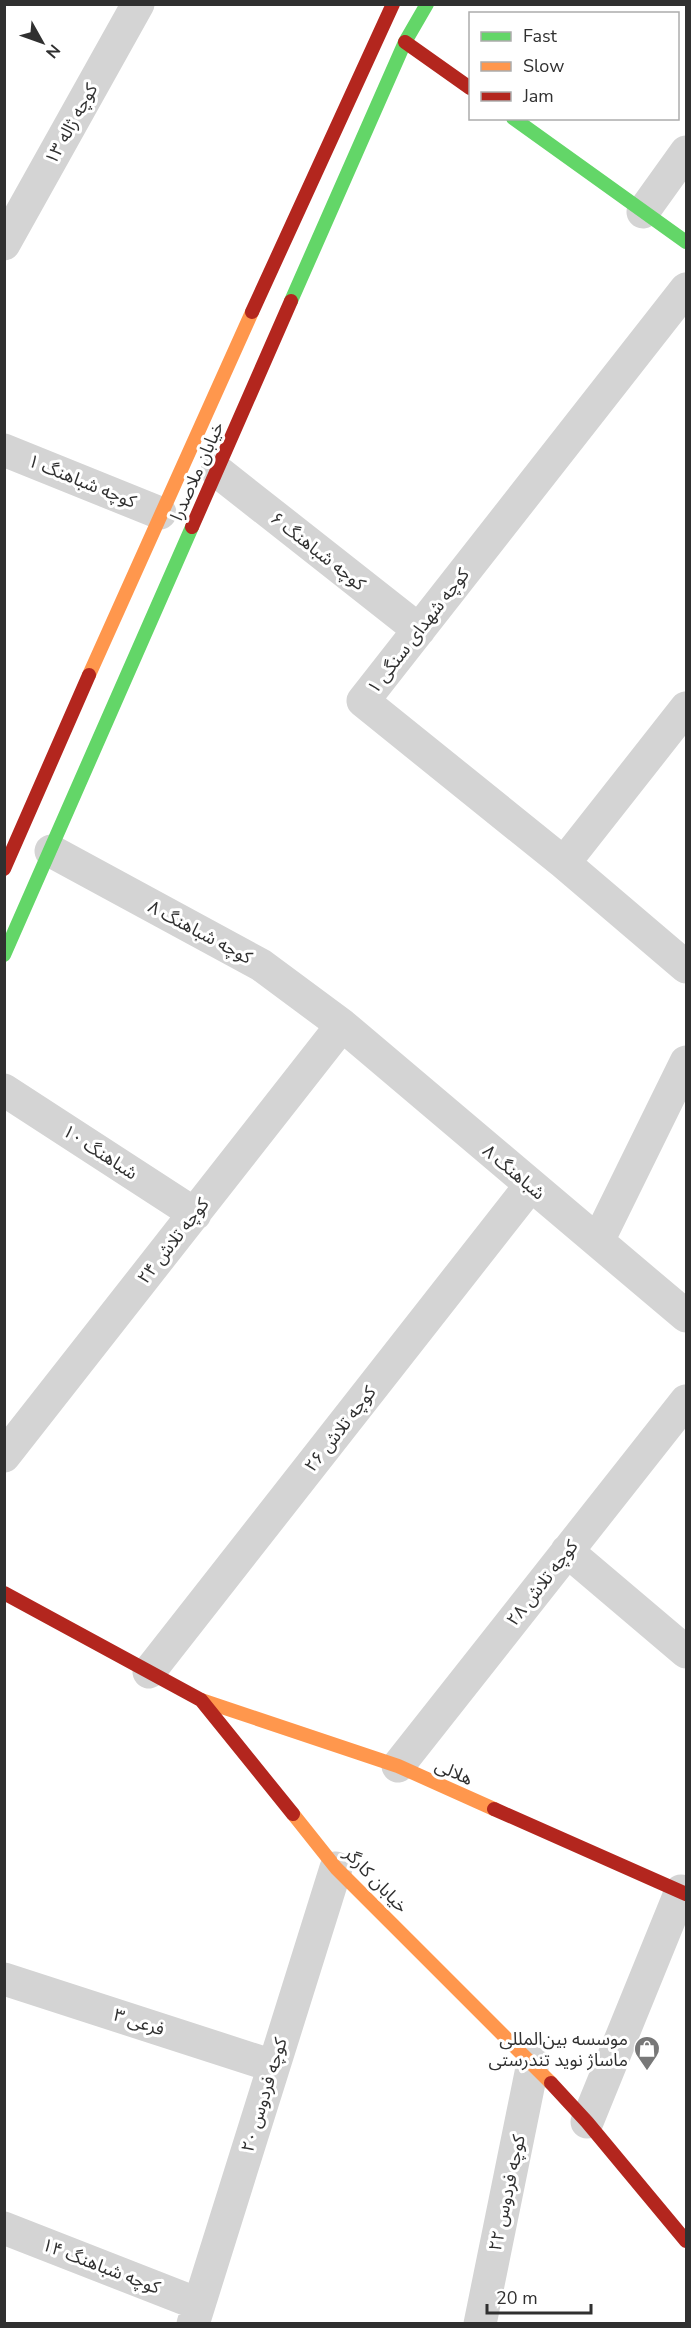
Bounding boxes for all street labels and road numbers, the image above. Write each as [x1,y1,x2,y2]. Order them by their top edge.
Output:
street label: کوچه ژاله ۱۳ [39,79,103,169]
street label: خیابان ملاصدرا [164,418,230,524]
street label: کوچه شباهنگ ۱ [24,448,140,514]
street label: کوچه شباهنگ ۶ [266,506,371,596]
street label: کوچه شهدای سنگی ۱ [361,563,475,699]
street label: کوچه شباهنگ ۸ [144,895,257,970]
street label: شباهنگ ۱۰ [58,1119,142,1185]
street label: شباهنگ ۸ [478,1139,550,1205]
street label: کوچه تلاش ۲۴ [132,1193,215,1289]
street label: کوچه تلاش ۲۶ [299,1381,382,1477]
street label: کوچه تلاش ۲۸ [501,1535,584,1631]
street label: هلالی [431,1753,477,1791]
street label: خیابان کارگر [338,1841,413,1918]
street label: فرعی ۳ [111,2003,167,2041]
street label: کوچه فردوس ۲۰ [235,2034,293,2155]
street label: کوچه فردوس ۲۲ [483,2132,531,2253]
street label: کوچه شباهنگ ۱۴ [38,2232,164,2300]

